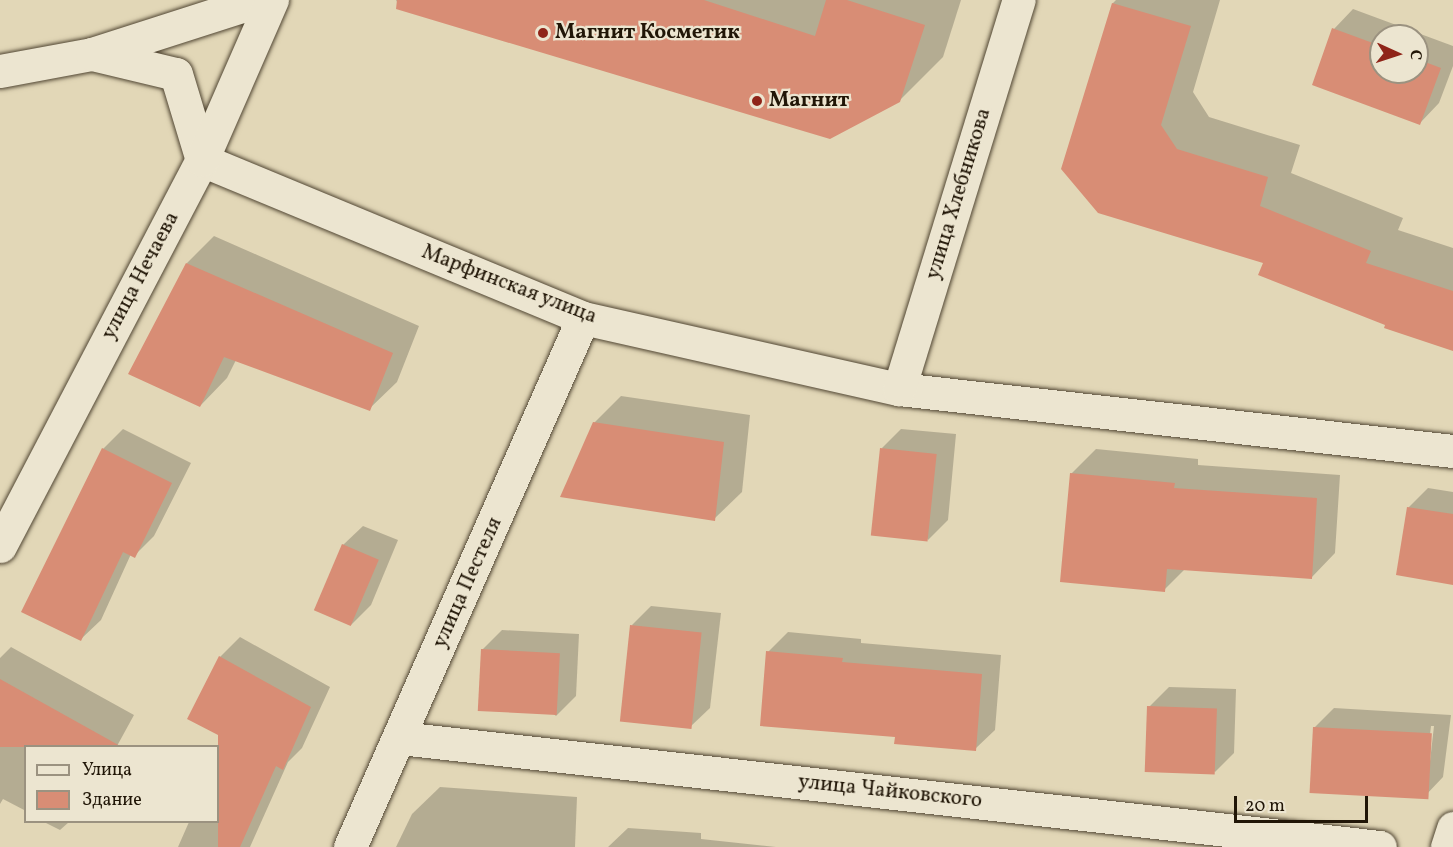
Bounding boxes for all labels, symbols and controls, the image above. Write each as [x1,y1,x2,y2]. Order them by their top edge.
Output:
place label: Магнит Косметик [555,20,740,46]
north arrow [1369,24,1429,84]
marker: Магнит Косметик [536,26,550,40]
text: С [1404,49,1426,61]
place label: Магнит [769,88,849,114]
marker: Магнит [750,94,764,108]
street label: улица Хлебникова [921,105,997,283]
street label: улица Нечаева [97,208,185,344]
street label: Марфинская улица [418,240,600,330]
street label: улица Пестеля [428,514,508,652]
legend [24,745,219,823]
text: Улица [82,758,132,783]
street label: улица Чайковского [797,770,983,814]
scale bar [1237,784,1370,822]
text: Здание [82,788,142,813]
text: 20 m [1245,794,1285,819]

